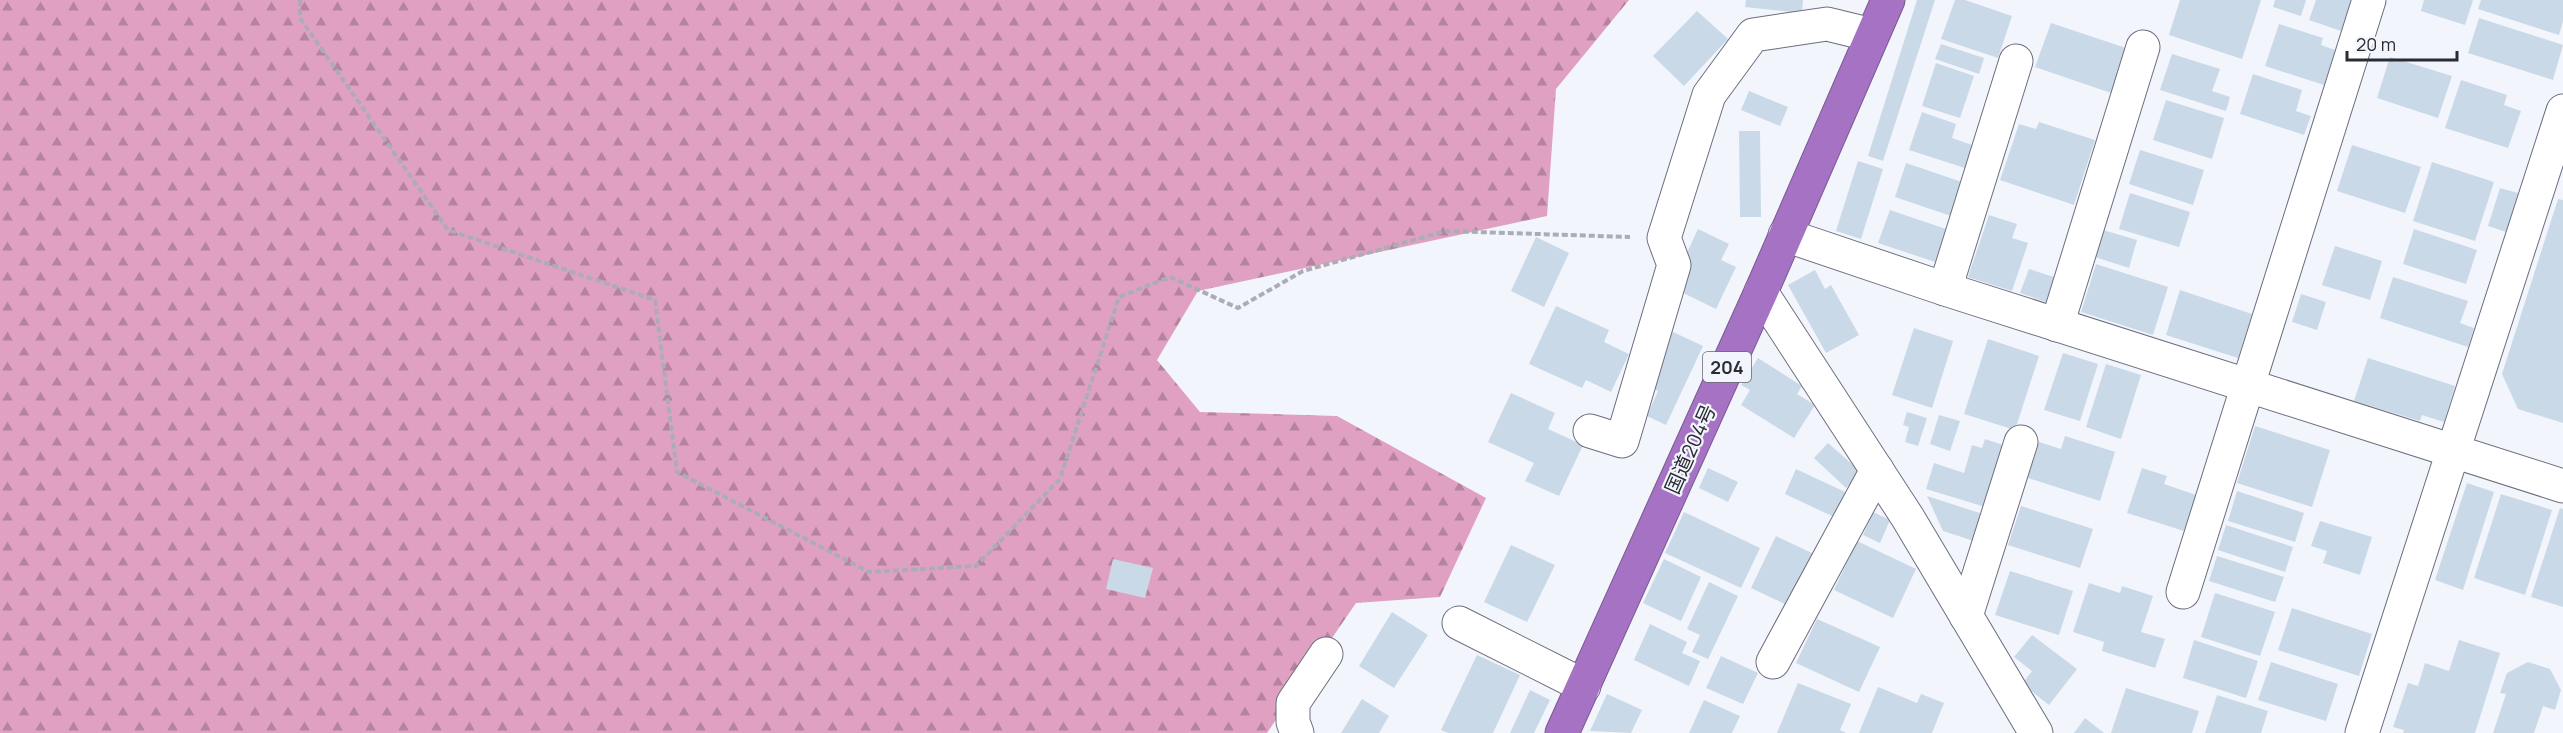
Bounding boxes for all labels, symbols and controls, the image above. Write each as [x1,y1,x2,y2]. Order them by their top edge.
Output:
scale bar [2347,24,2456,62]
text: 20 m [2356,32,2396,56]
road number: 204 [1703,352,1751,382]
street label: 国道204号 [1658,400,1722,498]

